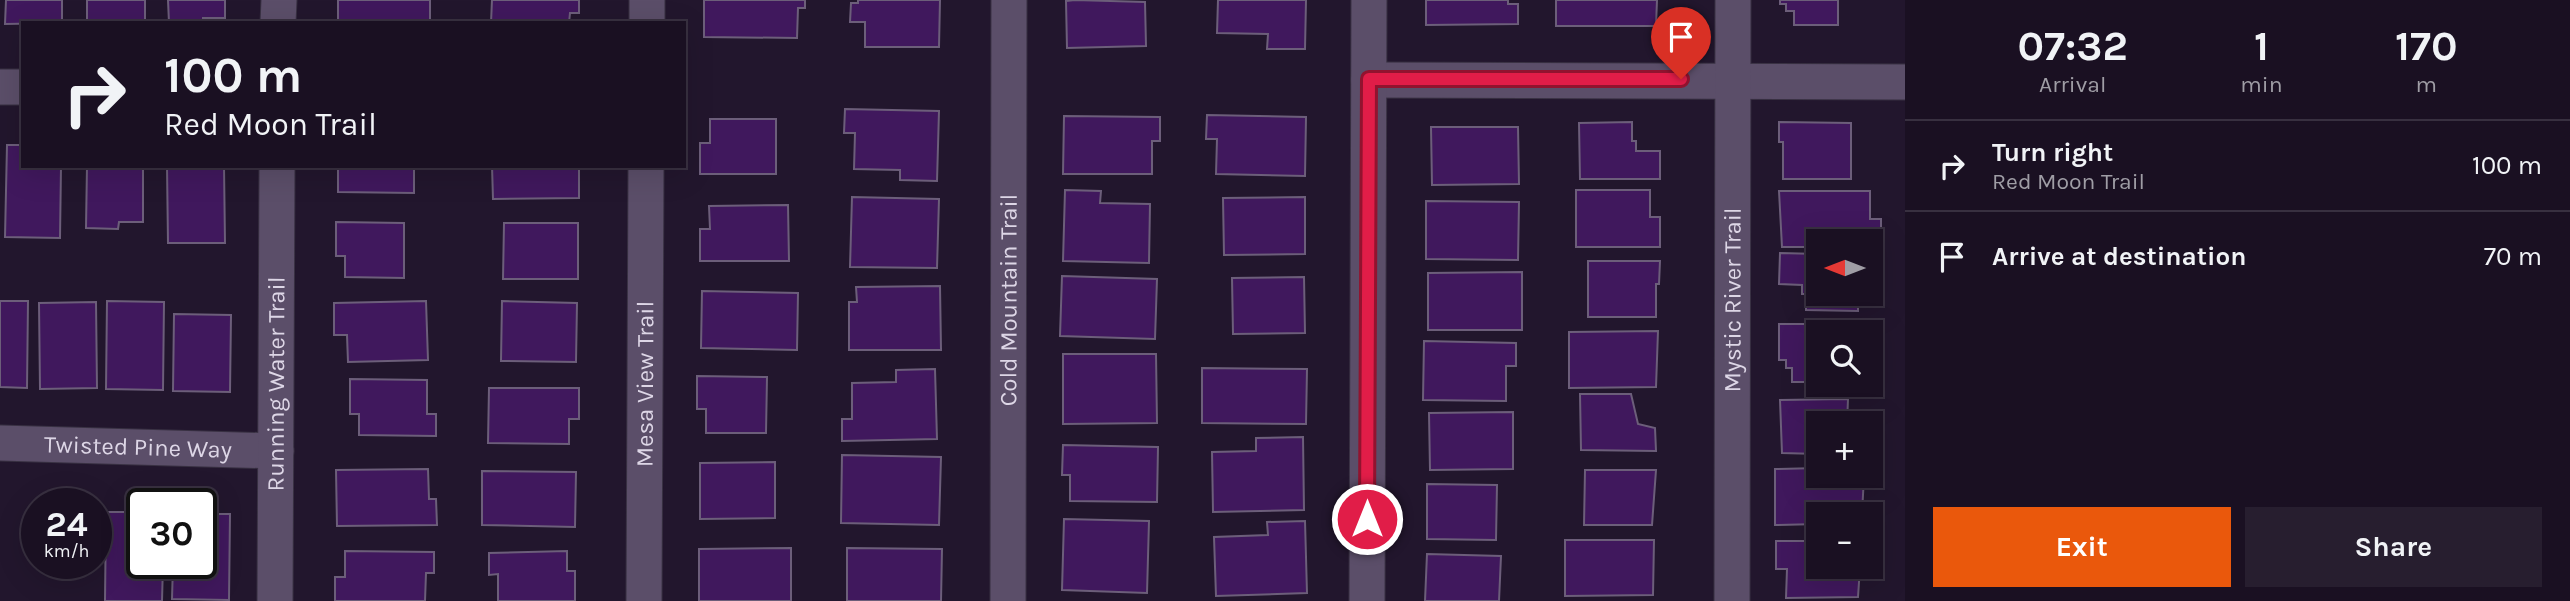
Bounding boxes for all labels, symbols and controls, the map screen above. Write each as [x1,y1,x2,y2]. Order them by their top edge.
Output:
pin [1651,7,1711,79]
icon: arrive [1662,18,1700,56]
text: 07:32 [2017,21,2128,71]
text: 1 [2254,21,2269,71]
text: 170 [2395,21,2457,71]
text: 100 m [164,47,302,104]
icon: right [49,49,140,140]
text: Arrival [2039,71,2106,98]
text: min [2240,71,2283,98]
text: m [2416,71,2437,98]
text: Red Moon Trail [164,106,377,143]
text: Turn right [1992,137,2113,168]
icon: right [1933,147,1971,185]
text: 100 m [2472,150,2542,181]
text: Red Moon Trail [1992,168,2145,195]
street label: Cold Mountain Trail [994,194,1023,406]
street label: Mystic River Trail [1718,207,1747,393]
north arrow [1806,229,1883,306]
map controls [1806,229,1883,579]
icon: arrive [1933,238,1971,276]
text: Arrive at destination [1992,241,2246,272]
text: 70 m [2484,241,2542,272]
street label: Running Water Trail [262,277,290,491]
street label: Mesa View Trail [631,301,659,467]
button: search [1806,320,1883,397]
button: + [1806,411,1883,488]
street label: Twisted Pine Way [44,430,232,464]
position arrow [1330,482,1404,556]
speed limit sign: 30 [126,488,217,579]
button: − [1806,502,1883,579]
text: 24 [46,504,88,545]
button: Exit [1933,507,2231,587]
button: Share [2245,507,2542,587]
text: km/h [44,540,89,562]

